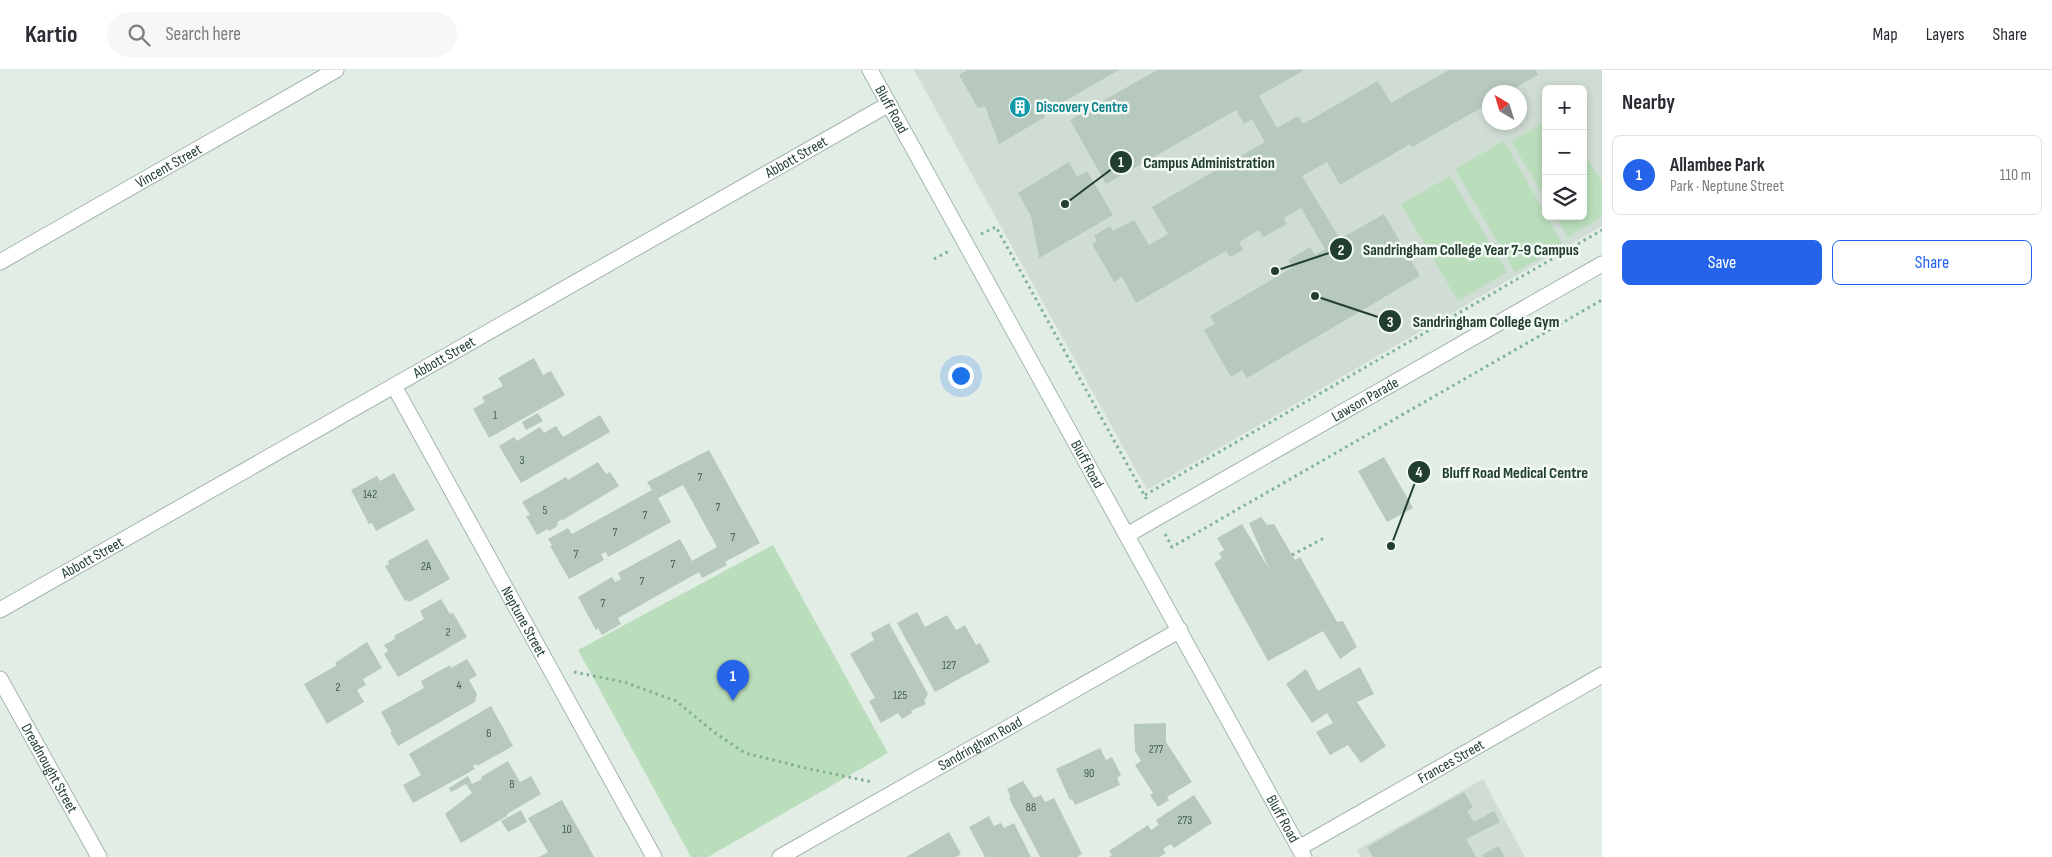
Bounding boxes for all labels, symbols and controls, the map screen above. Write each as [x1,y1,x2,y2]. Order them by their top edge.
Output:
search box [107,12,457,57]
text: Kartio [25,20,77,49]
icon: search [125,21,153,49]
text: Search here [165,23,241,46]
text: Map [1873,24,1898,45]
text: Layers [1926,24,1965,45]
text: Share [1993,24,2027,45]
street label: Bluff Road [870,82,912,137]
north arrow [1482,85,1527,130]
map controls [1542,85,1587,220]
button: + [1542,85,1587,130]
text: Nearby [1622,90,1675,115]
building icon: Discovery Centre [1008,95,1032,119]
place label: Discovery Centre [1036,98,1128,117]
button: − [1542,130,1587,175]
street label: Abbott Street [761,132,831,183]
street label: Vincent Street [132,140,206,193]
callout: Campus Administration [1108,146,1285,177]
text: 1 [1118,153,1124,172]
text: Campus Administration [1143,154,1275,173]
text: Allambee Park [1670,154,1765,177]
text: 1 [1636,166,1642,185]
text: 110 m [2000,166,2031,185]
button: layers [1542,175,1587,220]
text: Park · Neptune Street [1670,177,1784,196]
callout: Sandringham College Year 7-9 Campus [1328,234,1589,265]
button: Save [1622,240,1822,285]
button: Share [1832,240,2032,285]
text: 2 [1338,241,1344,260]
text: Sandringham College Year 7-9 Campus [1363,241,1579,260]
callout: Sandringham College Gym [1378,306,1569,337]
text: 3 [1387,313,1394,332]
text: Sandringham College Gym [1413,313,1559,332]
street label: Abbott Street [409,332,479,383]
your location [948,363,974,389]
street label: Lawson Parade [1328,373,1402,426]
house number: 1 [493,408,498,423]
street label: Bluff Road [1066,437,1108,492]
house number: 3 [519,453,525,468]
callout: Bluff Road Medical Centre [1407,456,1598,487]
text: 4 [1416,463,1423,482]
text: Bluff Road Medical Centre [1442,464,1588,483]
house number: 7 [698,470,703,485]
house number: 142 [363,487,377,502]
house number: 7 [716,500,721,515]
house number: 5 [543,503,548,518]
house number: 7 [643,508,648,523]
house number: 7 [613,525,618,540]
house number: 7 [731,530,736,545]
street label: Abbott Street [57,533,127,584]
house number: 7 [574,547,579,562]
house number: 7 [671,557,676,572]
house number: 2A [421,559,432,574]
house number: 7 [640,574,645,589]
street label: Neptune Street [497,583,551,661]
house number: 7 [601,596,606,611]
house number: 2 [446,625,451,640]
house number: 127 [942,658,956,673]
pin: 1 [717,660,749,701]
house number: 4 [456,678,462,693]
house number: 2 [336,680,341,695]
house number: 125 [893,688,907,703]
street label: Sandringham Road [935,713,1026,775]
street label: Dreadnought Street [17,720,82,817]
house number: 6 [486,726,492,741]
street label: Frances Street [1415,735,1488,788]
house number: 277 [1149,742,1163,757]
house number: 90 [1084,766,1094,781]
house number: 8 [509,777,515,792]
street label: Bluff Road [1262,792,1303,846]
house number: 88 [1026,800,1036,815]
house number: 273 [1178,813,1192,828]
house number: 10 [562,822,572,837]

